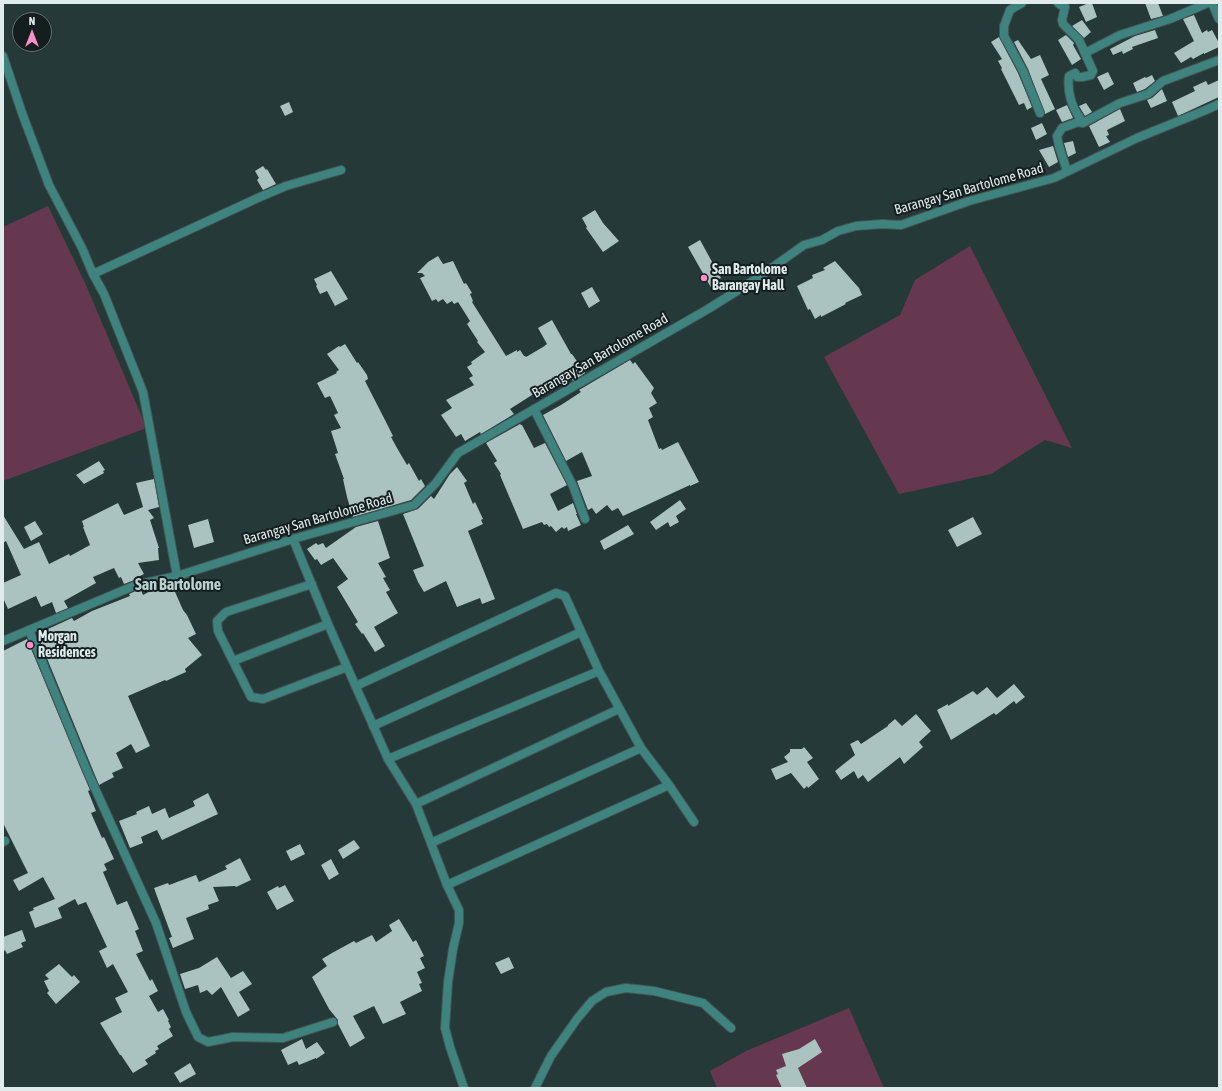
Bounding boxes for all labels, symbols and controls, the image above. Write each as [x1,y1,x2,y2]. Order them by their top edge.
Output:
north arrow [12,12,52,52]
text: N [29,15,35,27]
street label: Barangay San Bartolome Road [893,160,1045,218]
place label: San Bartolome Barangay Hall [712,262,787,294]
marker: San Bartolome Barangay Hall [699,273,709,283]
street label: Barangay San Bartolome Road [529,310,671,402]
street label: Barangay San Bartolome Road [242,490,394,548]
district label: San Bartolome [135,575,221,595]
place label: Morgan Residences [38,629,96,662]
marker: Morgan Residences [25,640,35,650]

